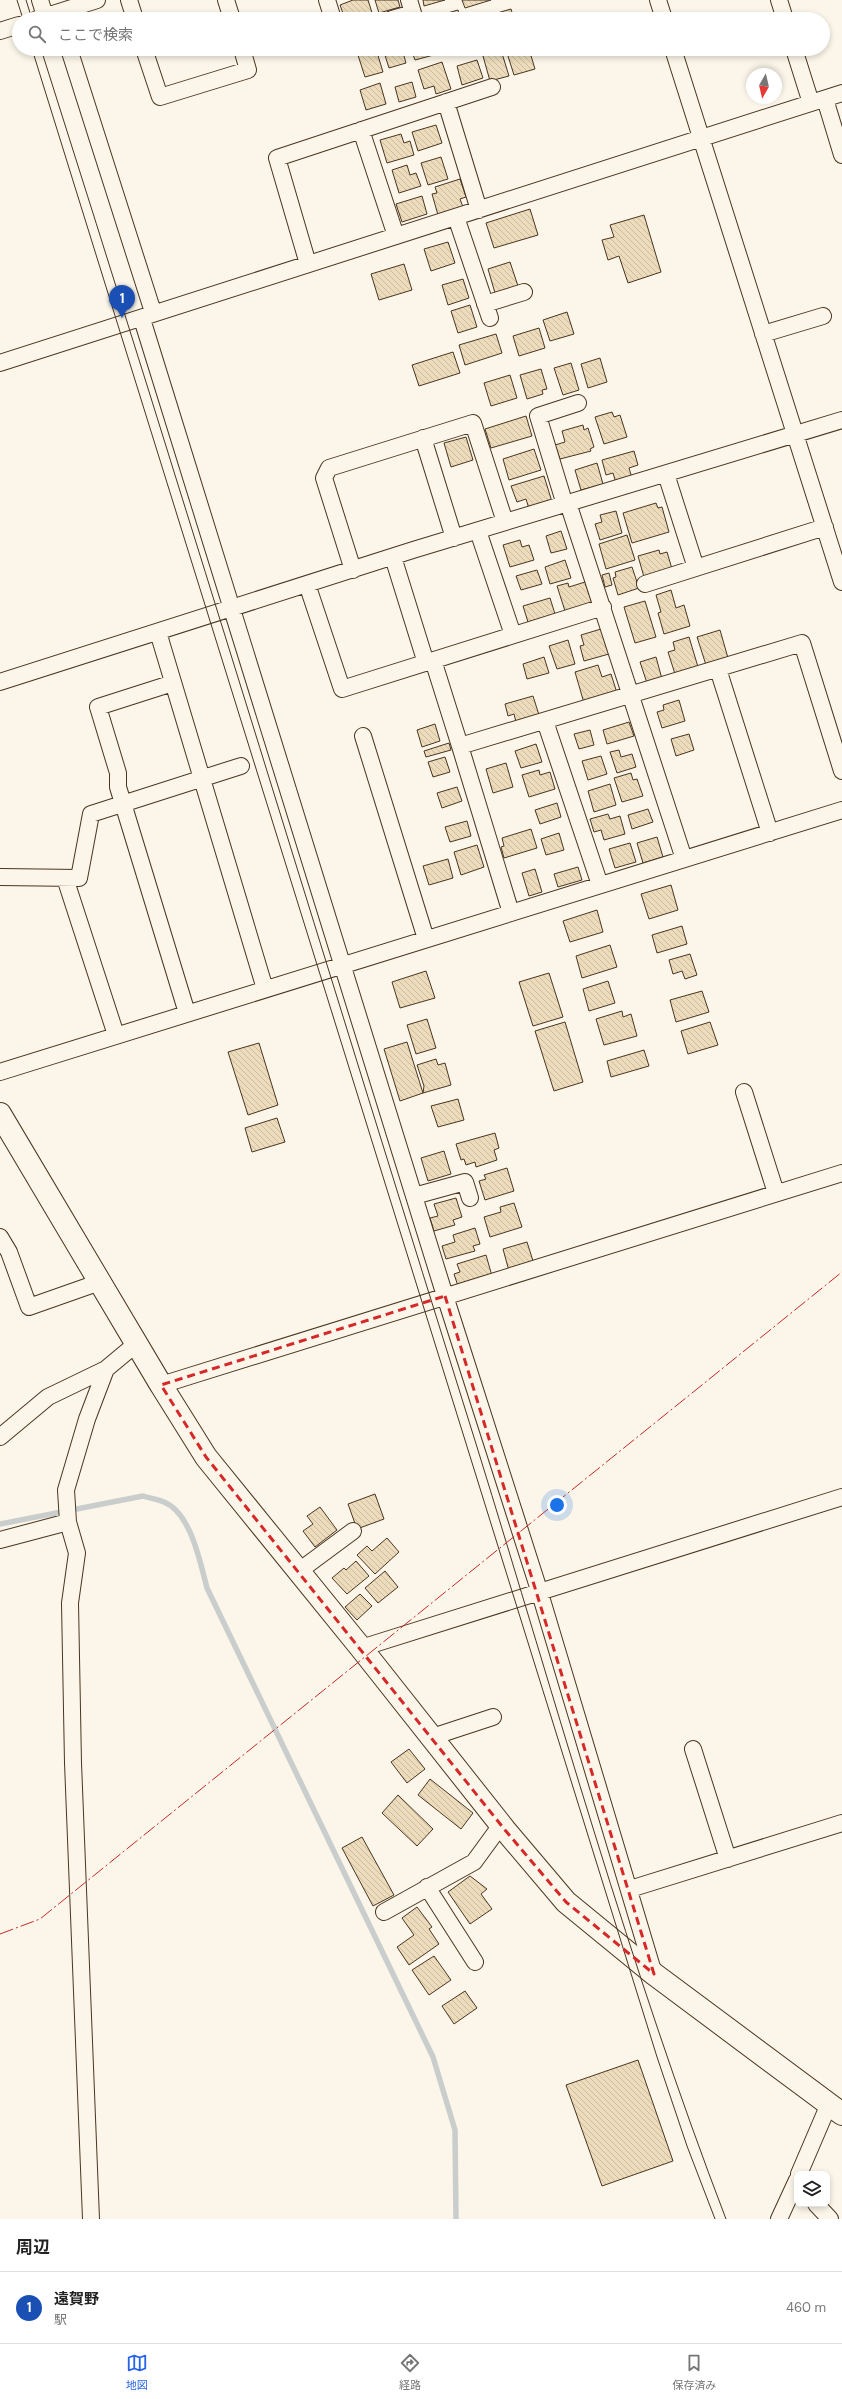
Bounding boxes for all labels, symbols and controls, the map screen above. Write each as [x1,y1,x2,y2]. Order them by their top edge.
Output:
search box [12,12,830,56]
icon: search [26,23,48,45]
text: ここで検索 [58,25,133,45]
north arrow [746,68,782,104]
pin: 1 [109,285,135,318]
your location [547,1495,567,1515]
map controls [794,2171,830,2207]
button: layers [794,2171,830,2207]
text: 周辺 [16,2236,50,2258]
text: 遠賀野 [54,2289,99,2309]
text: 1 [27,2299,31,2316]
text: 460 m [786,2299,826,2316]
text: 駅 [54,2311,67,2328]
tab: 地図 [126,2352,148,2392]
tab: 経路 [399,2352,421,2392]
tab: 保存済み [672,2352,716,2392]

